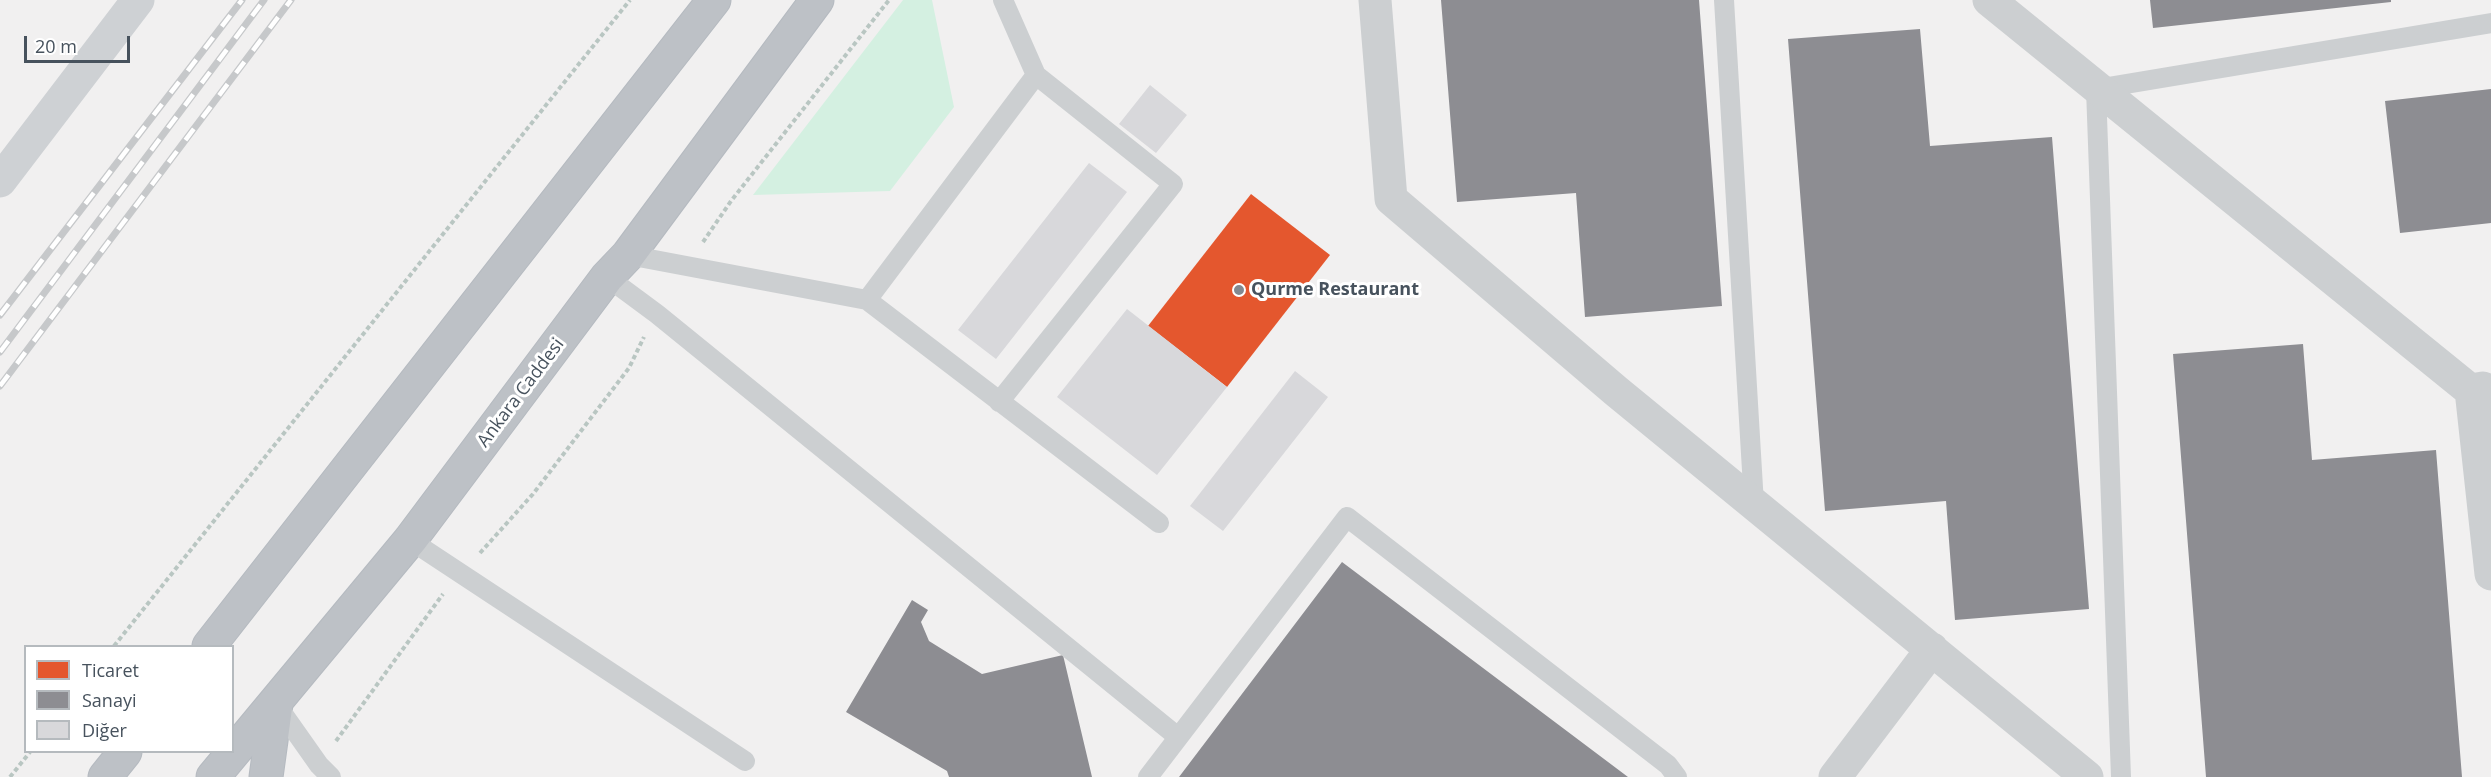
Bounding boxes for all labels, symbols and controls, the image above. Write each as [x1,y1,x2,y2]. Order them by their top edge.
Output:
scale bar [27,24,134,62]
text: 20 m [35,34,77,58]
place label: Qurme Restaurant [1251,279,1419,301]
marker: Qurme Restaurant [1232,283,1246,297]
street label: Ankara Caddesi [473,334,569,452]
legend [24,645,234,753]
text: Ticaret [82,658,139,682]
text: Sanayi [82,688,136,712]
text: Diğer [82,718,127,742]

